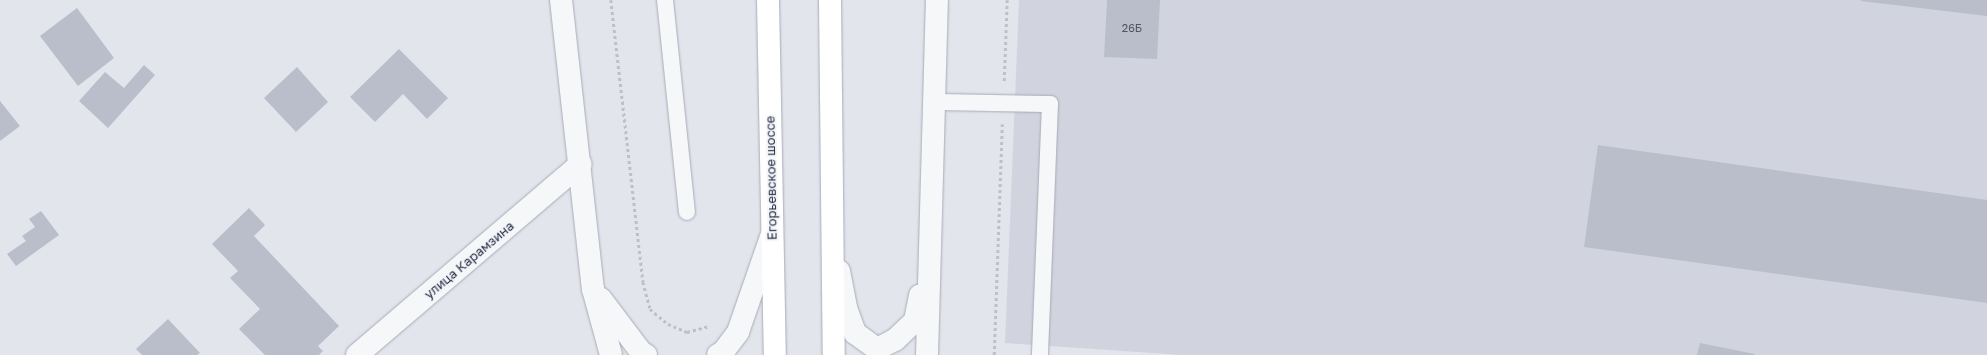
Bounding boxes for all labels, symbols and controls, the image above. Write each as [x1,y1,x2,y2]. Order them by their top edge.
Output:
house number: 26Б [1122,21,1142,35]
street label: Егорьевское шоссе [762,116,780,240]
street label: улица Карамзина [421,218,517,302]

